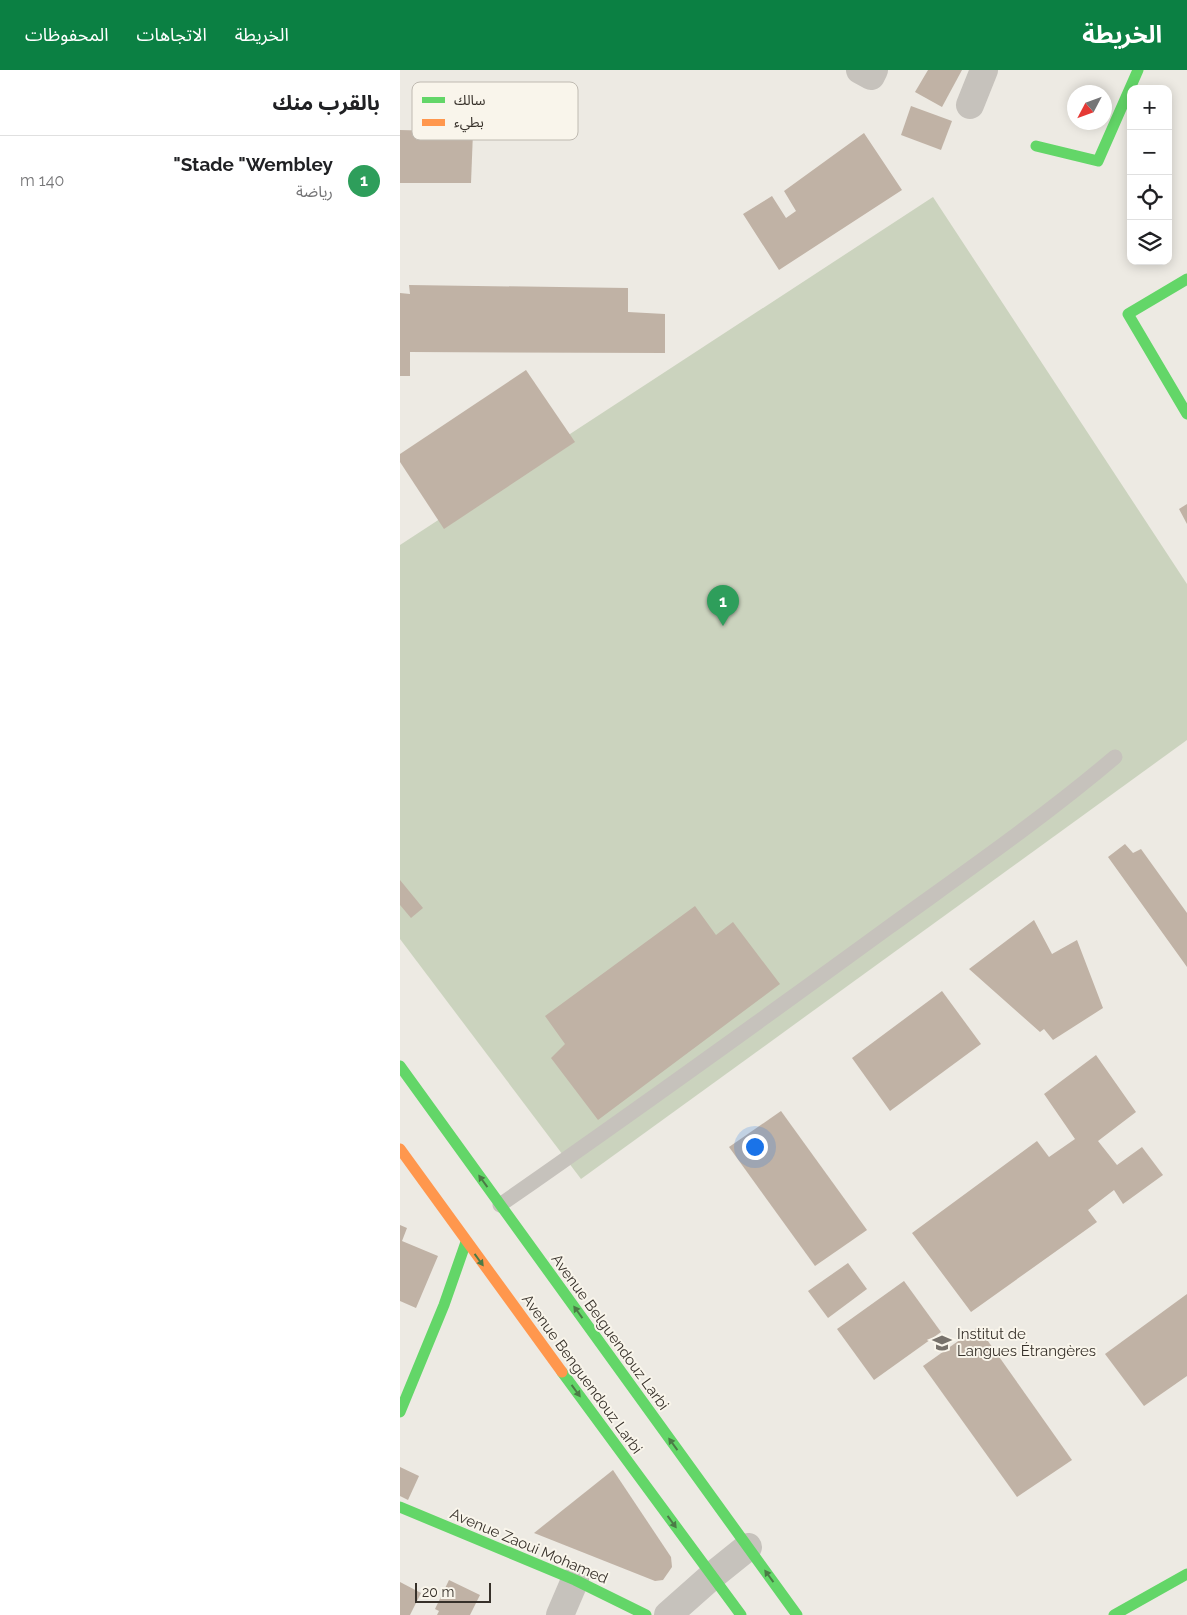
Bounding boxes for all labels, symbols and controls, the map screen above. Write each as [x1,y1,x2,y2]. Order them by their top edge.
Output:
text: الخريطة [1082,20,1162,49]
text: المحفوظات [25,24,109,45]
text: الاتجاهات [137,24,207,45]
text: الخريطة [235,24,289,45]
legend [412,82,578,140]
north arrow [1067,85,1112,130]
map controls [1127,85,1172,265]
button: + [1127,85,1172,130]
text: بالقرب منك [273,90,380,115]
text: سالك [454,92,486,108]
text: بطيء [454,114,484,133]
button: − [1127,130,1172,175]
text: Stade "Wembley" [173,153,333,175]
text: 140 m [20,171,64,190]
text: 1 [360,171,368,190]
button: locate [1127,175,1172,220]
text: رياضة [296,182,333,201]
button: layers [1127,220,1172,265]
pin: 1 [707,585,739,626]
your location [742,1134,768,1160]
one-way arrow [477,1175,488,1188]
street label: Avenue Belguendouz Larbi [547,1251,673,1413]
one-way arrow [474,1253,485,1266]
street label: Avenue Benguendouz Larbi [518,1291,646,1457]
one-way arrow [573,1306,583,1319]
place label: Institut de Langues Étrangères [957,1325,1096,1360]
school or university icon: Institut de Langues Étrangères [931,1332,953,1354]
one-way arrow [571,1384,581,1398]
one-way arrow [668,1437,678,1451]
street label: Avenue Zaoui Mohamed [447,1505,611,1587]
one-way arrow [667,1515,677,1529]
one-way arrow [764,1569,774,1582]
scale bar [415,1580,491,1603]
text: 20 m [422,1584,454,1600]

